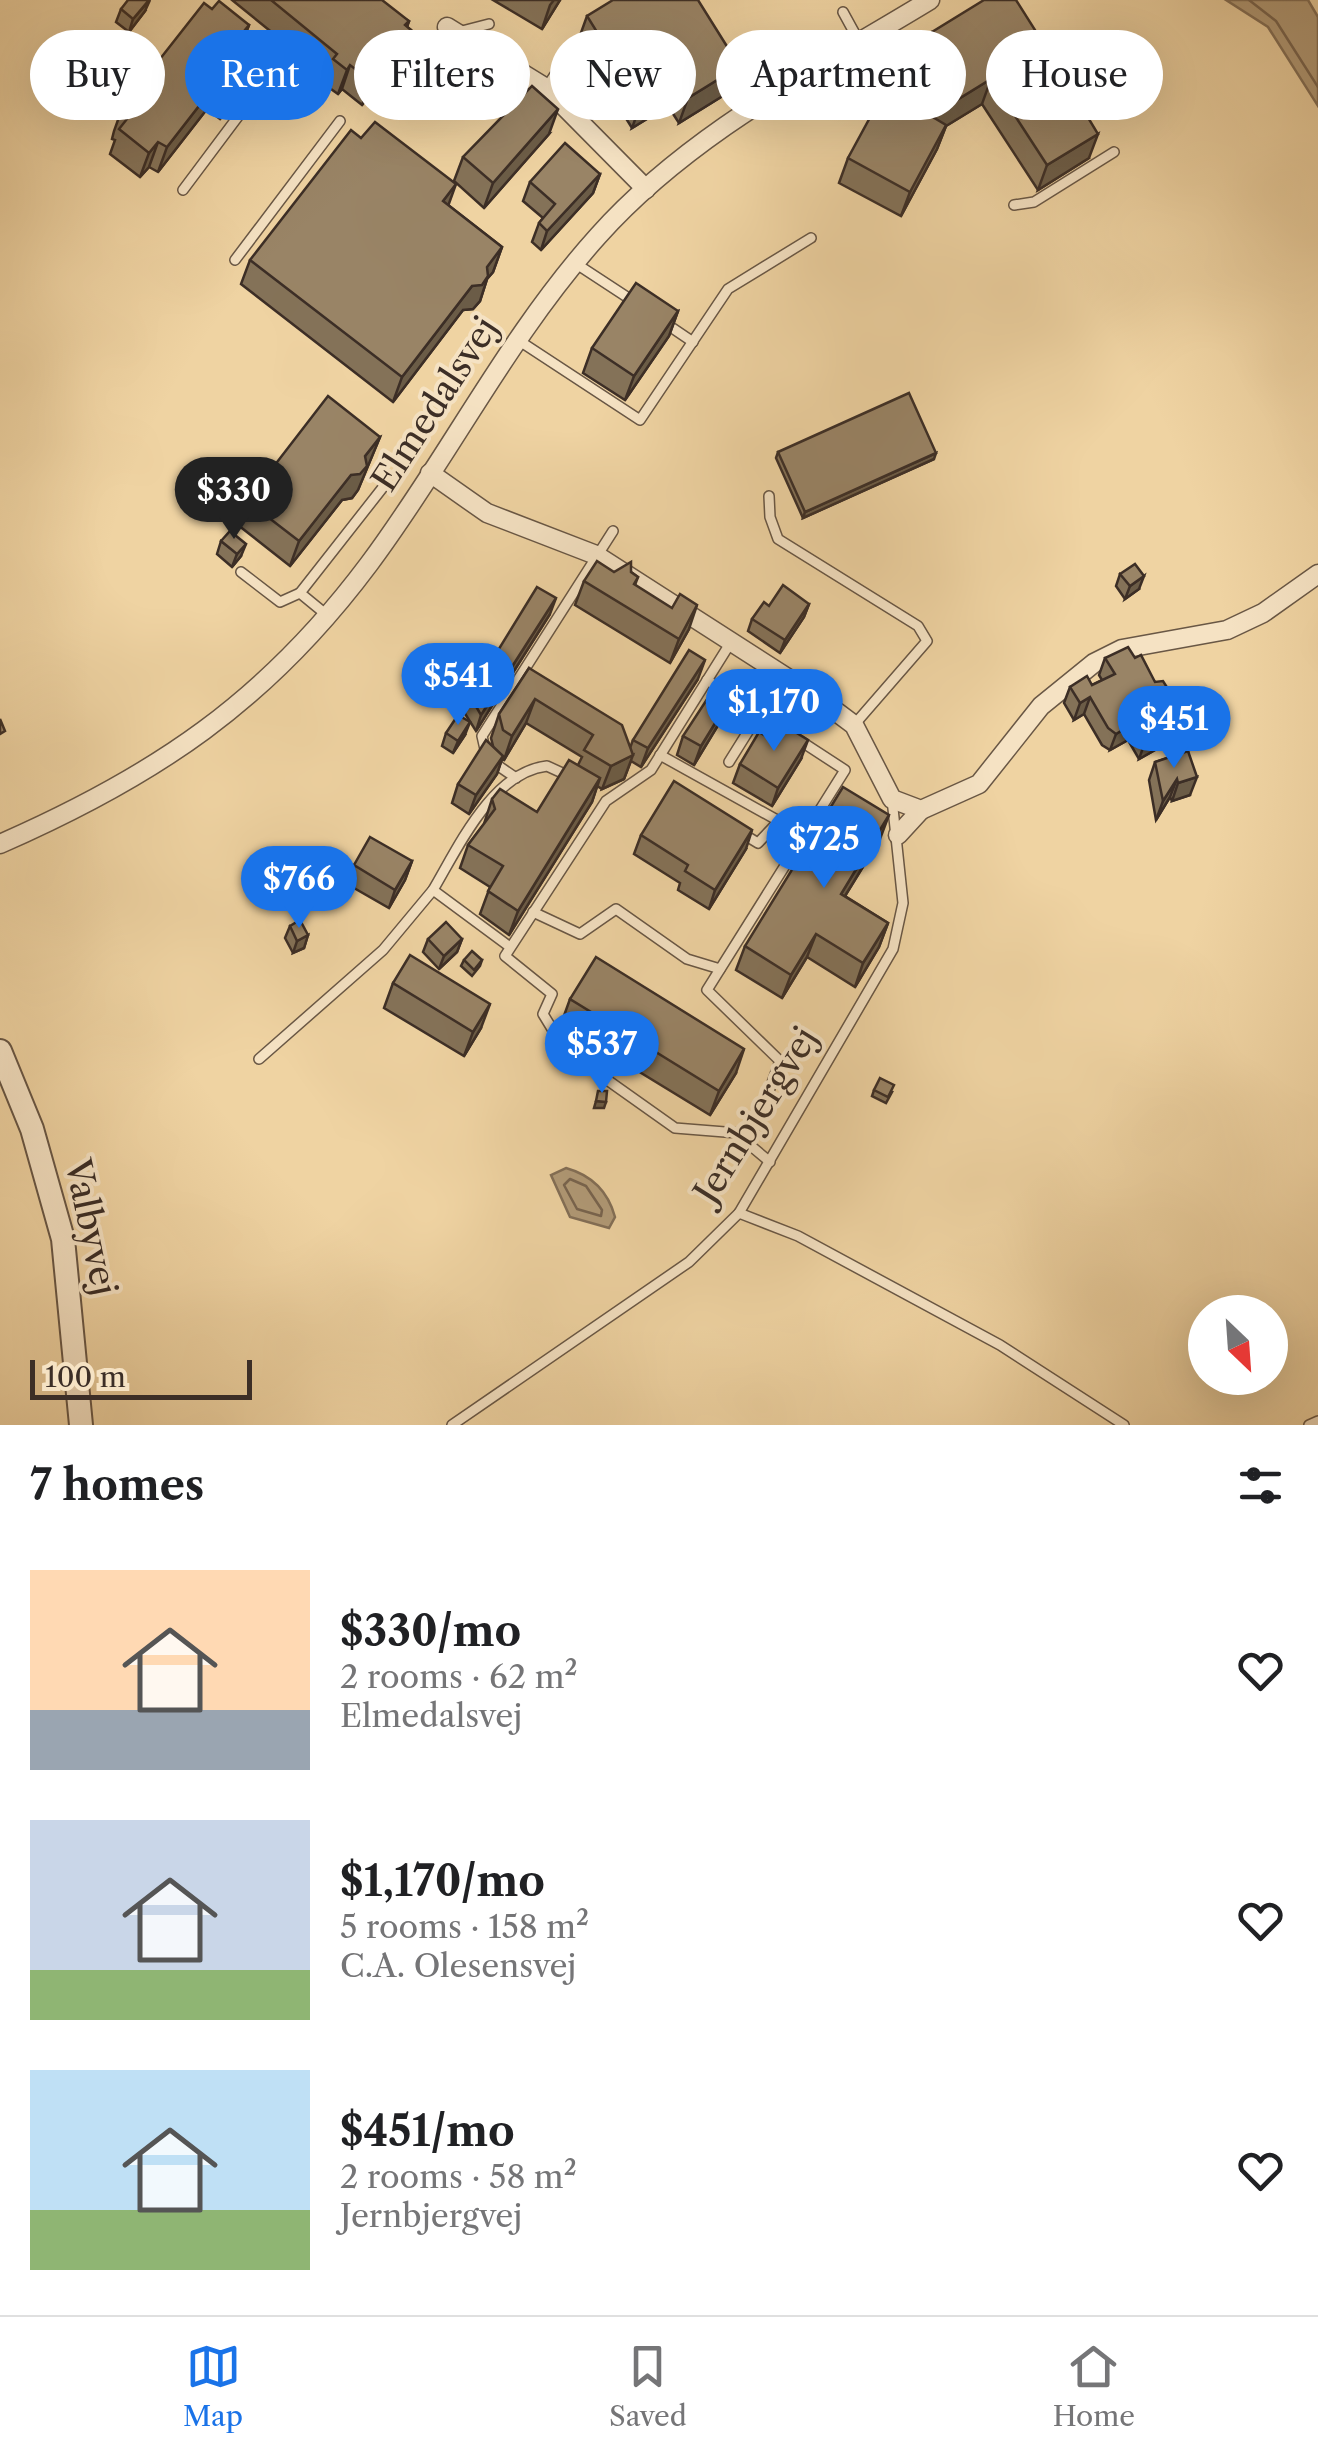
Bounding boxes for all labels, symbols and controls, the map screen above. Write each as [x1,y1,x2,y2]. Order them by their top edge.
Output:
chip: Buy [30,30,165,120]
chip: Rent [185,30,334,120]
chip: Filters [354,30,530,120]
chip: New [550,30,696,120]
chip: Apartment [716,30,966,120]
chip: House [986,30,1163,120]
street label: Elmedalsvej [362,308,507,499]
pin: $330 [175,457,293,542]
text: $330 [197,470,271,509]
pin: $541 [399,643,517,728]
text: $541 [424,656,492,695]
pin: $1,170 [693,669,855,754]
text: $1,170 [728,682,820,721]
pin: $451 [1115,686,1233,771]
text: $451 [1140,699,1208,738]
pin: $725 [765,806,883,891]
text: $725 [788,819,860,858]
pin: $766 [240,846,358,931]
text: $766 [263,859,335,898]
pin: $537 [543,1011,661,1096]
street label: Jernbjergvej [682,1019,827,1215]
text: $537 [567,1024,637,1063]
street label: Valbyvej [56,1154,127,1299]
north arrow [1188,1295,1288,1395]
map controls [1188,1295,1288,1395]
scale bar [30,1355,252,1400]
text: 100 m [45,1360,126,1394]
icon: filters [1233,1458,1288,1513]
text: 7 homes [30,1459,204,1511]
text: $330/mo [340,1605,521,1657]
icon: home [110,1610,230,1730]
icon: heart [1233,1643,1288,1698]
text: 2 rooms · 62 m² [340,1657,578,1696]
text: Elmedalsvej [340,1696,522,1735]
text: $1,170/mo [340,1855,545,1907]
icon: home [110,1860,230,1980]
icon: heart [1233,1893,1288,1948]
text: 5 rooms · 158 m² [340,1907,589,1946]
text: C.A. Olesensvej [340,1946,576,1985]
text: $451/mo [340,2105,515,2157]
icon: home [110,2110,230,2230]
icon: heart [1233,2143,1288,2198]
text: 2 rooms · 58 m² [340,2157,577,2196]
text: Jernbjergvej [340,2196,522,2235]
tab: Map [183,2339,243,2433]
tab: Saved [609,2339,687,2433]
tab: Home [1053,2339,1135,2433]

